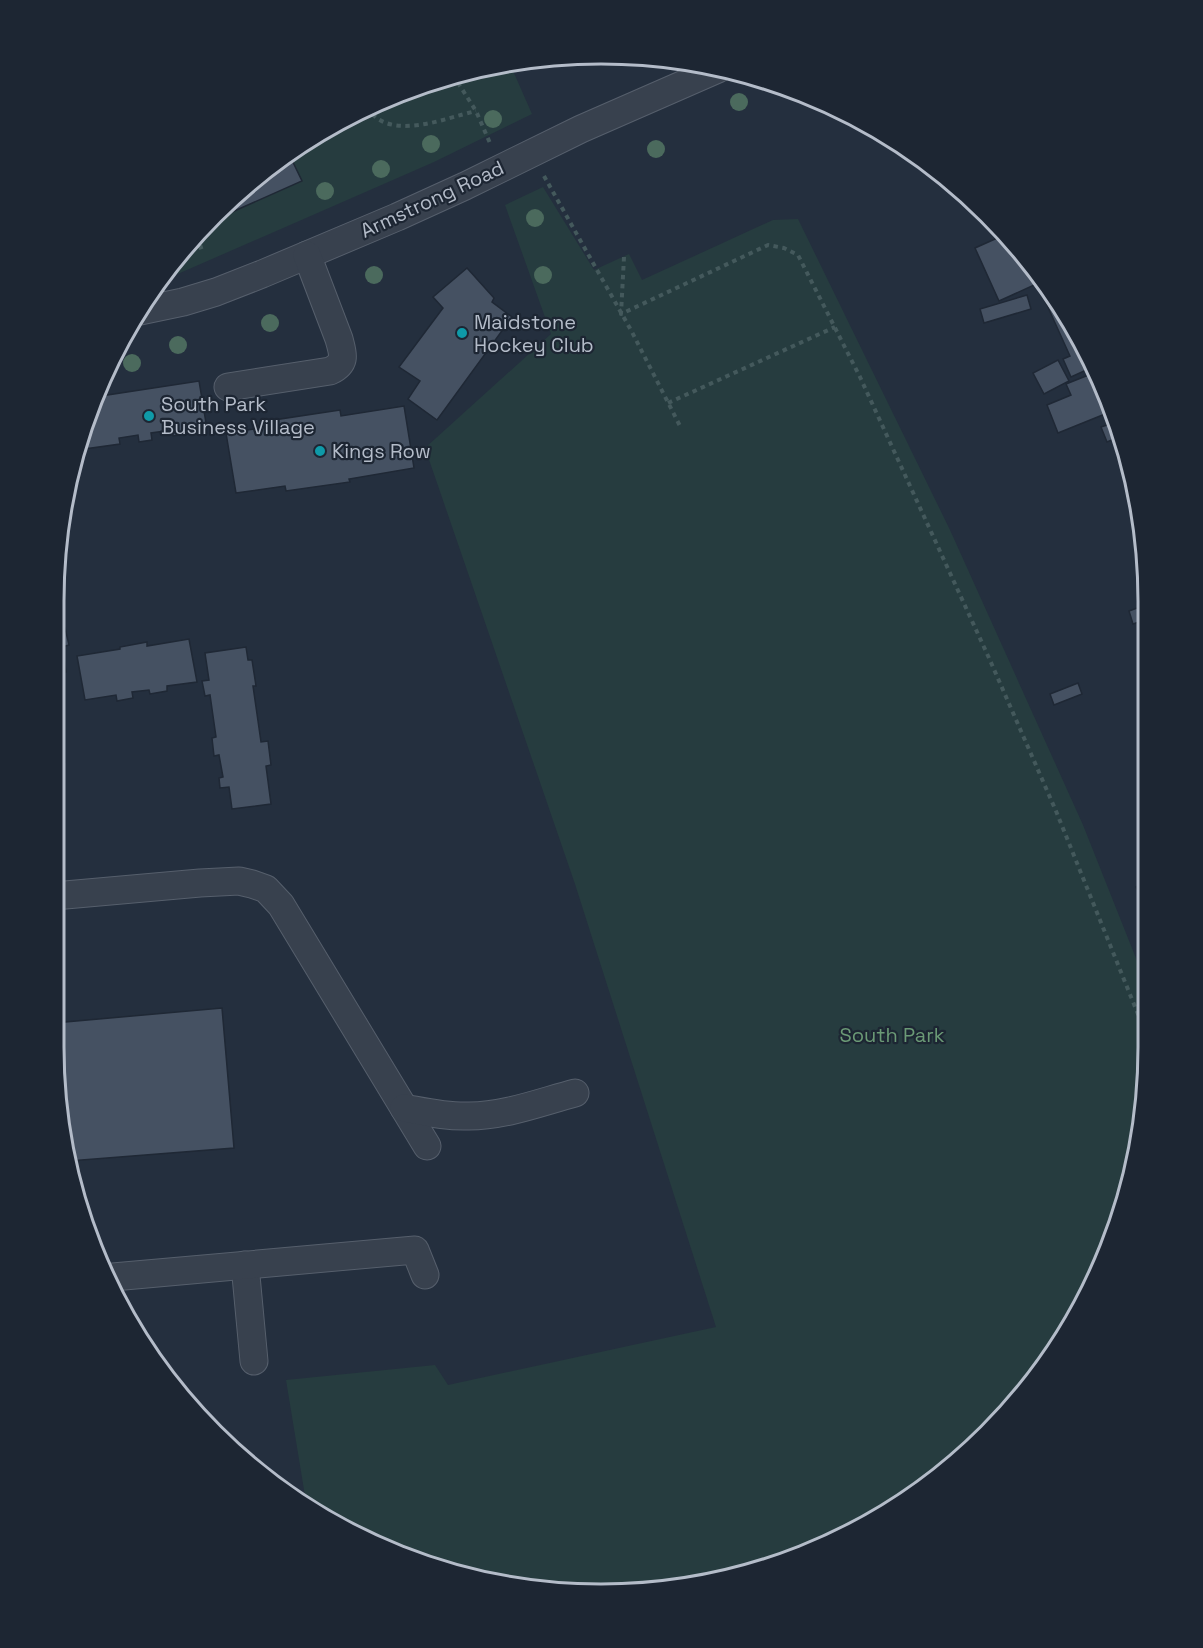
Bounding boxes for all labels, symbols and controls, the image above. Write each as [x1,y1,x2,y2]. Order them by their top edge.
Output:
street label: Armstrong Road [356,154,508,244]
place label: Maidstone Hockey Club [474,309,594,358]
marker: Maidstone Hockey Club [455,326,469,340]
place label: South Park Business Village [161,391,315,440]
marker: South Park Business Village [142,409,156,423]
place label: Kings Row [332,438,431,464]
marker: Kings Row [313,444,327,458]
park label: South Park [839,1022,945,1048]

